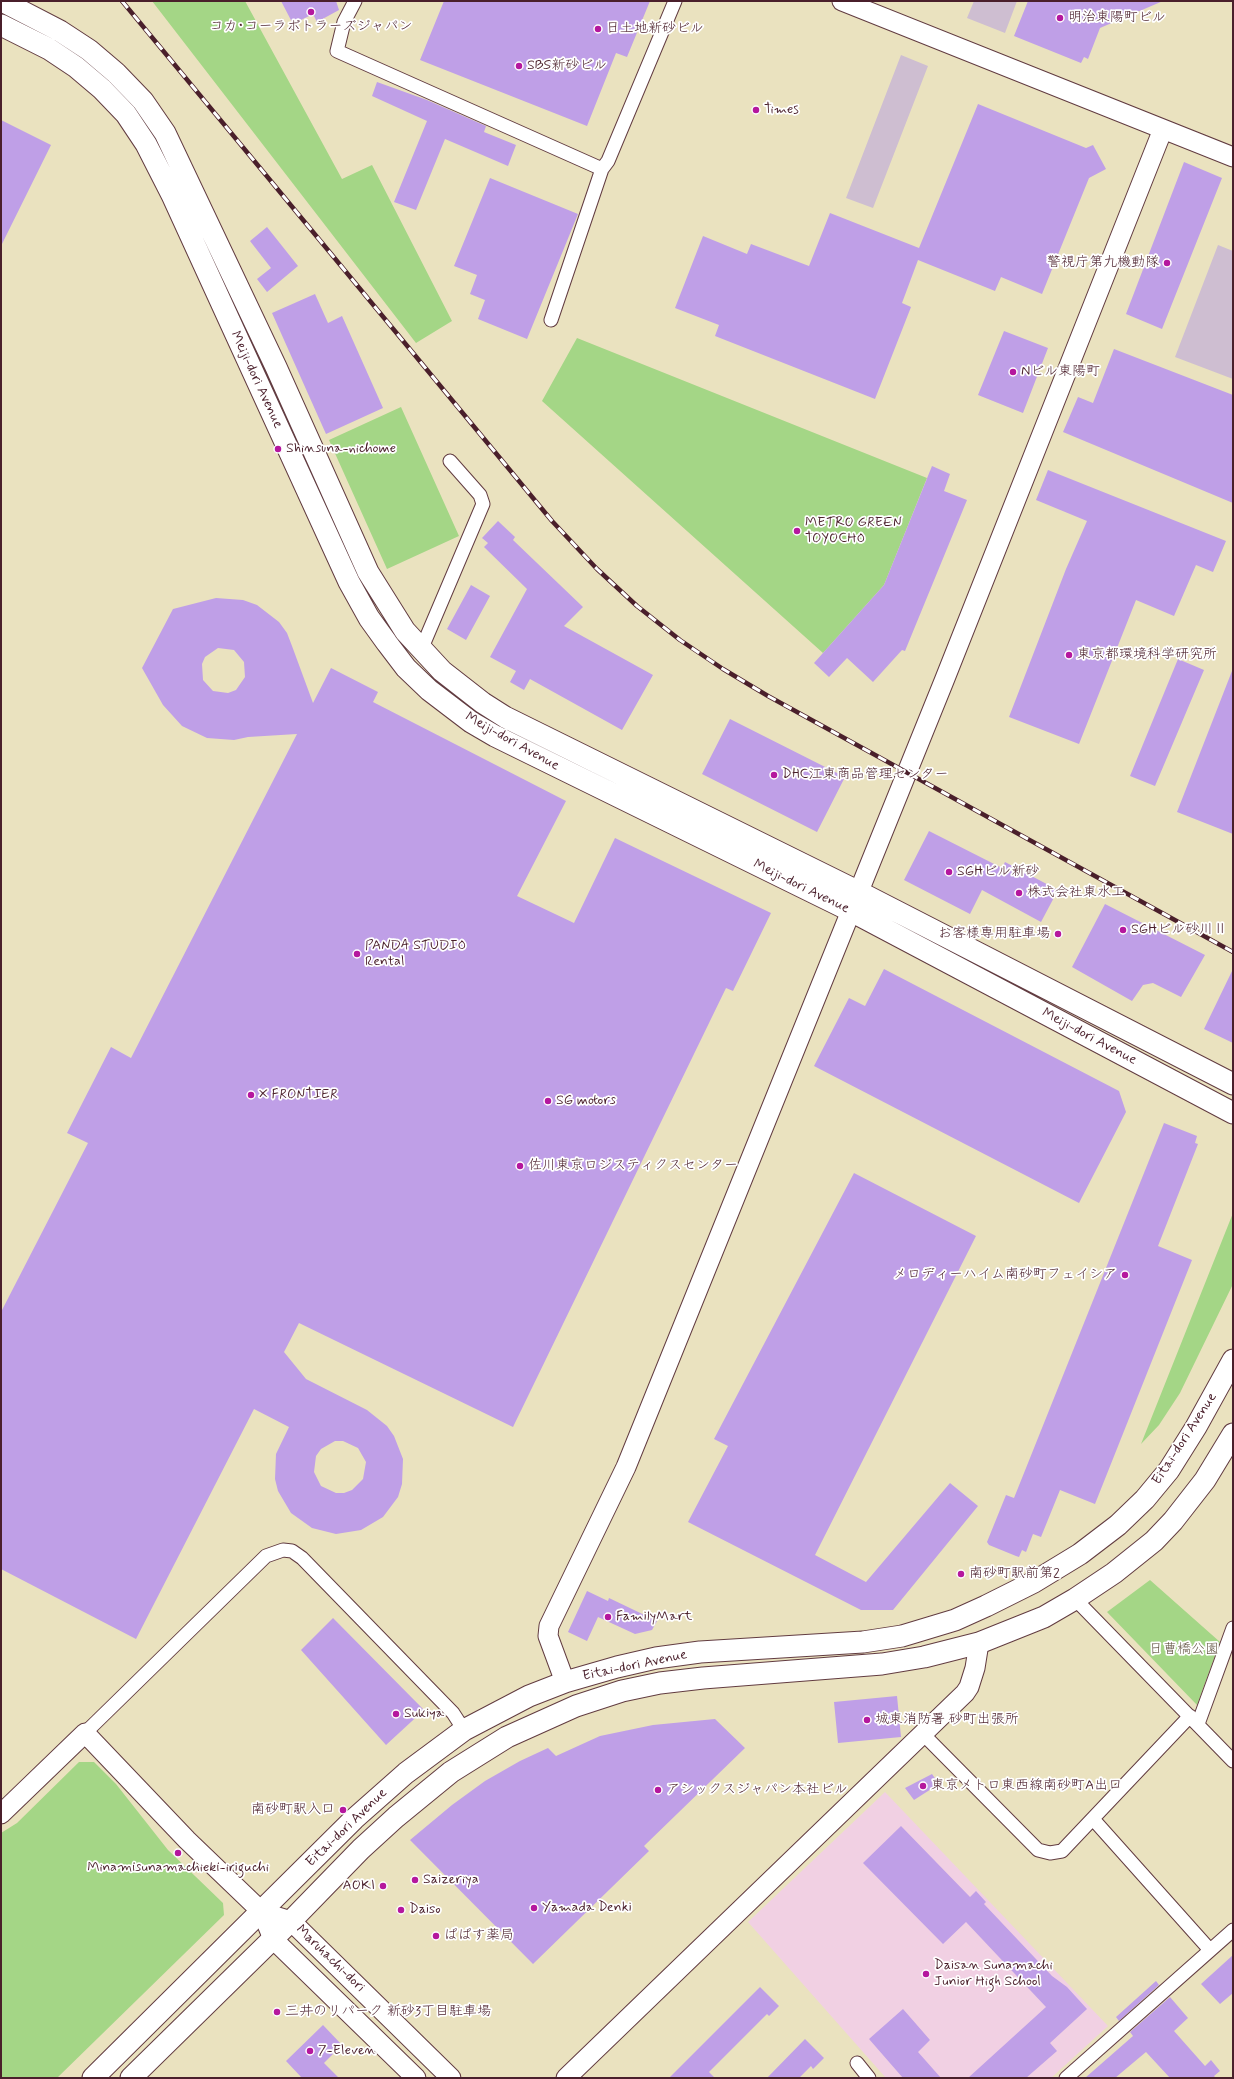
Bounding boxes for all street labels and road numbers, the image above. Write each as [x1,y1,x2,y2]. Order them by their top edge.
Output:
street label: Meiji-dori Avenue [226,329,286,431]
street label: Meiji-dori Avenue [462,709,562,775]
street label: Meiji-dori Avenue [750,856,852,918]
street label: Meiji-dori Avenue [1039,1005,1139,1069]
street label: Eitai-dori Avenue [1149,1390,1221,1488]
street label: Eitai-dori Avenue [581,1647,689,1685]
street label: Eitai-dori Avenue [303,1785,391,1871]
street label: Maruhachi-dori [292,1922,368,1996]

